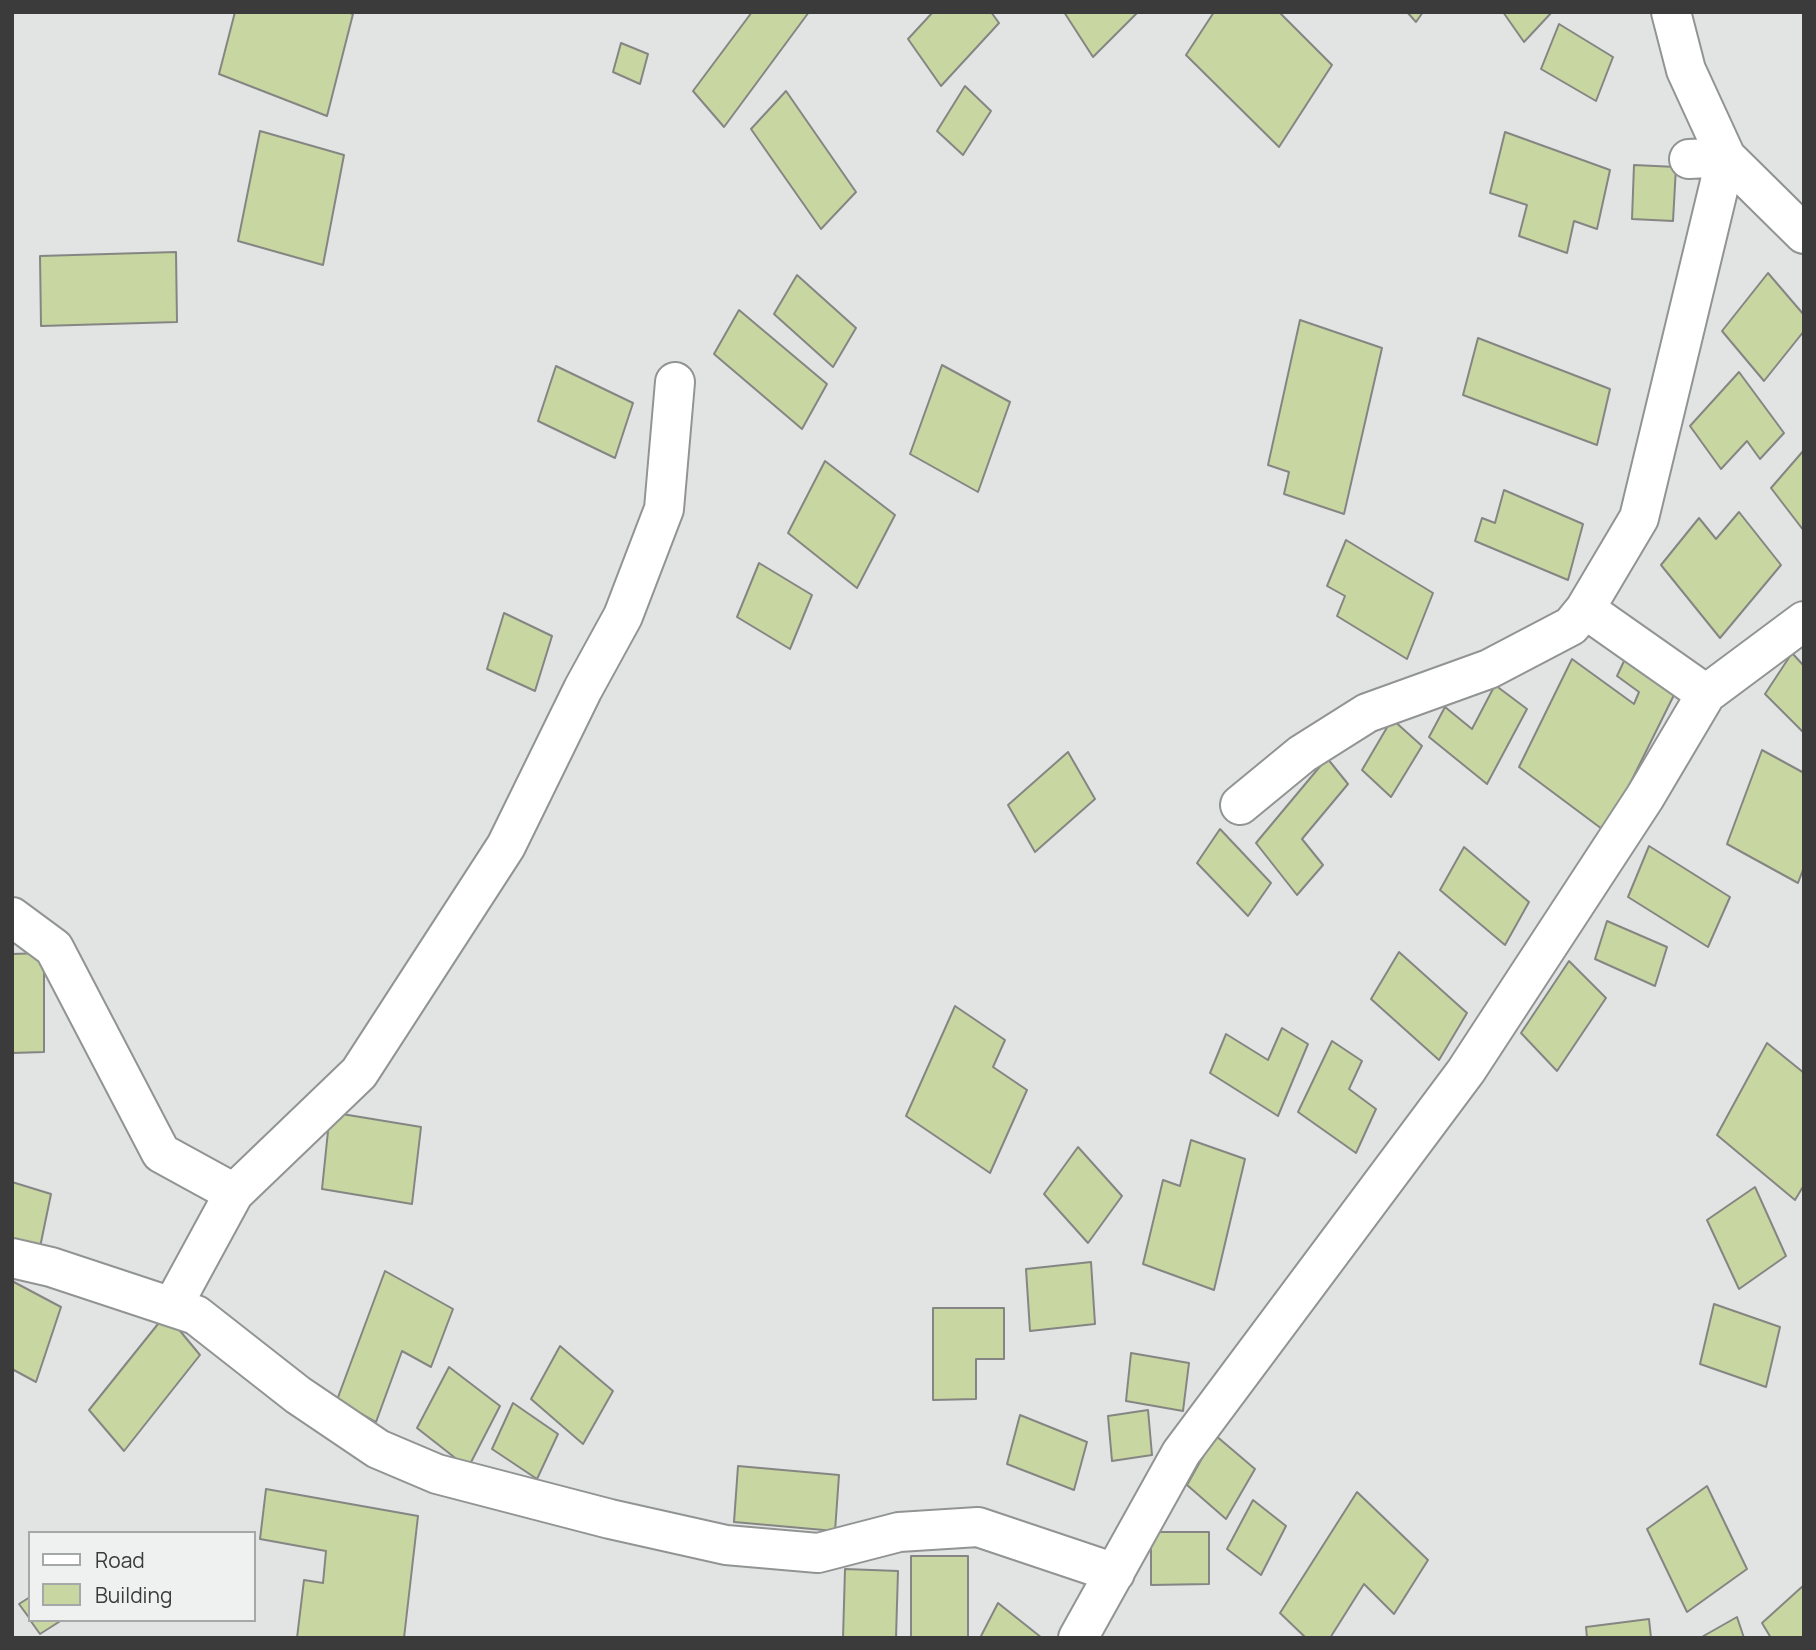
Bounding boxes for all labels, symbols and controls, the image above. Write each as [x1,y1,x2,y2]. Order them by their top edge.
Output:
legend [28,1531,256,1622]
text: Road [95,1546,145,1574]
text: Building [95,1581,172,1609]

